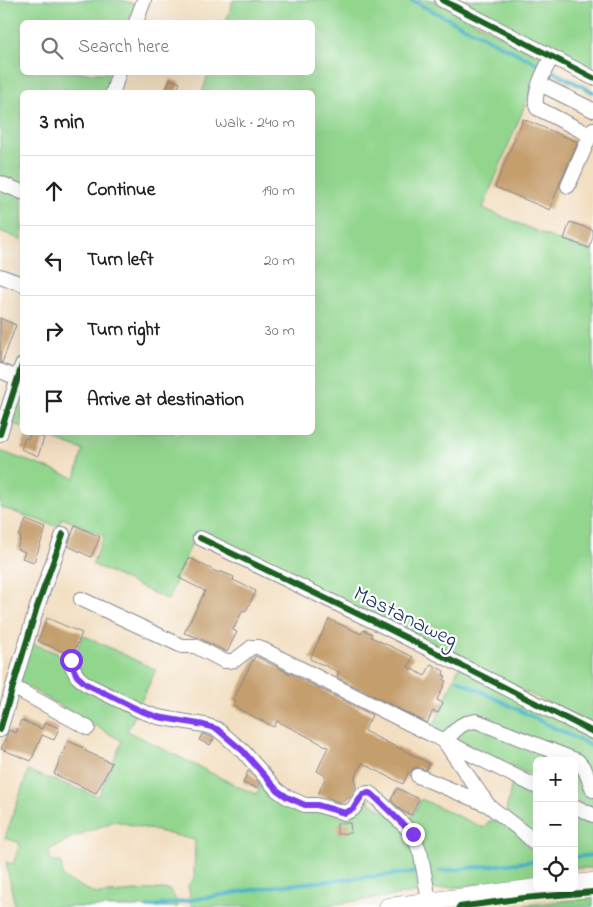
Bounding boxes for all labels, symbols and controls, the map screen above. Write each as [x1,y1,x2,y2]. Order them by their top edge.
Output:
search box [20,20,315,75]
icon: search [38,34,66,62]
text: Search here [78,34,169,61]
text: 3 min [40,108,84,138]
text: Walk · 240 m [215,111,295,135]
icon: ahead [40,177,68,205]
text: Continue [87,177,155,204]
text: 190 m [262,179,295,203]
icon: left [40,247,68,275]
text: Turn left [87,247,154,274]
text: 20 m [264,249,295,273]
icon: right [40,317,68,345]
text: Turn right [87,317,160,344]
text: 30 m [265,319,295,343]
icon: arrive [40,387,68,415]
text: Arrive at destination [87,387,244,414]
street label: Mastanaweg [347,579,463,658]
route start [60,649,83,672]
map controls [533,757,578,892]
button: + [533,757,578,802]
button: − [533,802,578,847]
route end [402,823,425,846]
button: locate [533,847,578,892]

